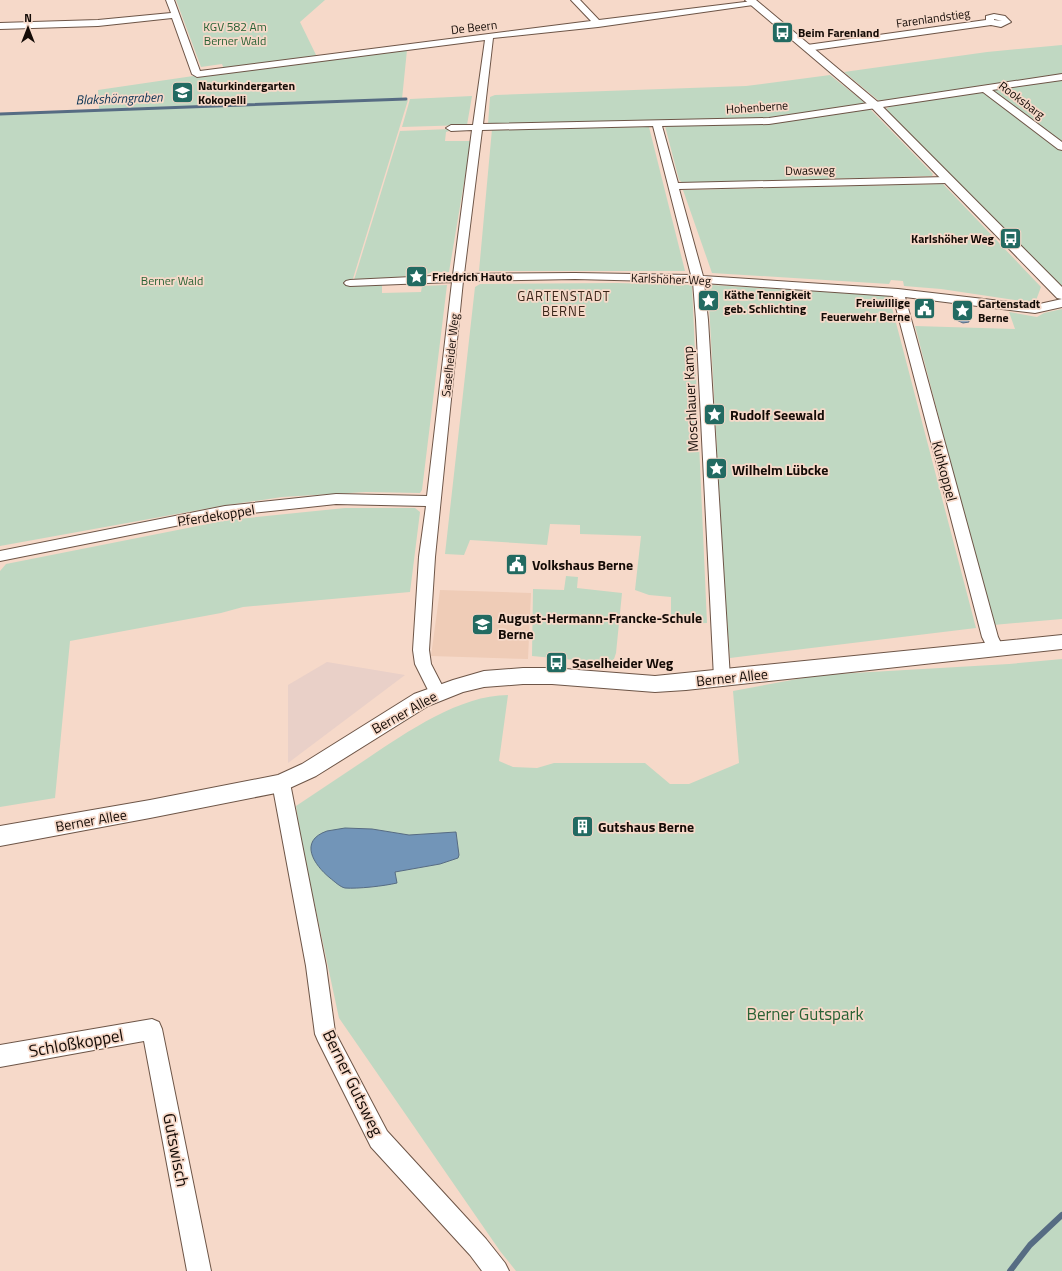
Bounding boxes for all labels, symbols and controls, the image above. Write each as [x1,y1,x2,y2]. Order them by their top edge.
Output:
street label: Farenlandstieg [895,3,971,33]
north arrow [8,8,48,48]
text: N [24,10,32,26]
street label: De Beern [450,15,498,39]
park label: KGV 582 Am Berner Wald [203,17,267,50]
bus stop icon: Beim Farenland [769,19,795,45]
place label: Beim Farenland [798,23,879,42]
place label: Naturkindergarten Kokopelli [198,76,295,109]
street label: Rooksbarg [995,76,1049,124]
school or university icon: Naturkindergarten Kokopelli [170,79,196,105]
water label: Blakshörngraben [75,86,163,110]
street label: Hohenberne [725,95,789,119]
street label: Dwasweg [785,160,835,180]
bus stop icon: Karlshöher Weg [997,225,1023,251]
place label: Karlshöher Weg [911,229,995,248]
place icon: Friedrich Hauto [403,263,429,289]
place label: Friedrich Hauto [432,267,512,286]
street label: Karlshöher Weg [631,268,711,290]
park label: Berner Wald [141,271,203,290]
place label: Käthe Tennigkeit geb. Schlichting [724,285,812,318]
district label: GARTENSTADT BERNE [517,286,611,321]
place icon: Käthe Tennigkeit geb. Schlichting [696,288,722,314]
place label: Freiwillige Feuerwehr Berne [821,293,910,326]
place label: Gartenstadt Berne [978,294,1041,327]
public building icon: Freiwillige Feuerwehr Berne [912,296,938,322]
place icon: Gartenstadt Berne [949,297,975,323]
street label: Saselheider Weg [436,312,464,398]
street label: Moschlauer Kamp [677,346,703,452]
place icon: Rudolf Seewald [702,401,728,427]
place label: Rudolf Seewald [730,404,825,425]
street label: Kuhkoppel [927,438,963,504]
place icon: Wilhelm Lübcke [704,456,730,482]
place label: Wilhelm Lübcke [732,459,828,480]
street label: Pferdekoppel [176,499,256,531]
public building icon: Volkshaus Berne [504,551,530,577]
place label: Volkshaus Berne [532,554,633,575]
place label: August-Hermann-Francke-Schule Berne [498,607,702,644]
school or university icon: August-Hermann-Francke-Schule Berne [469,612,495,638]
bus stop icon: Saselheider Weg [543,649,569,675]
place label: Saselheider Weg [572,652,674,673]
street label: Berner Allee [695,663,769,691]
street label: Berner Allee [367,685,441,739]
street label: Berner Allee [54,803,128,837]
building icon: Gutshaus Berne [569,813,595,839]
place label: Gutshaus Berne [598,816,694,837]
park label: Berner Gutspark [746,1001,864,1027]
street label: Schloßkoppel [27,1022,125,1064]
street label: Berner Gutsweg [316,1025,390,1141]
street label: Gutswisch [156,1111,196,1189]

